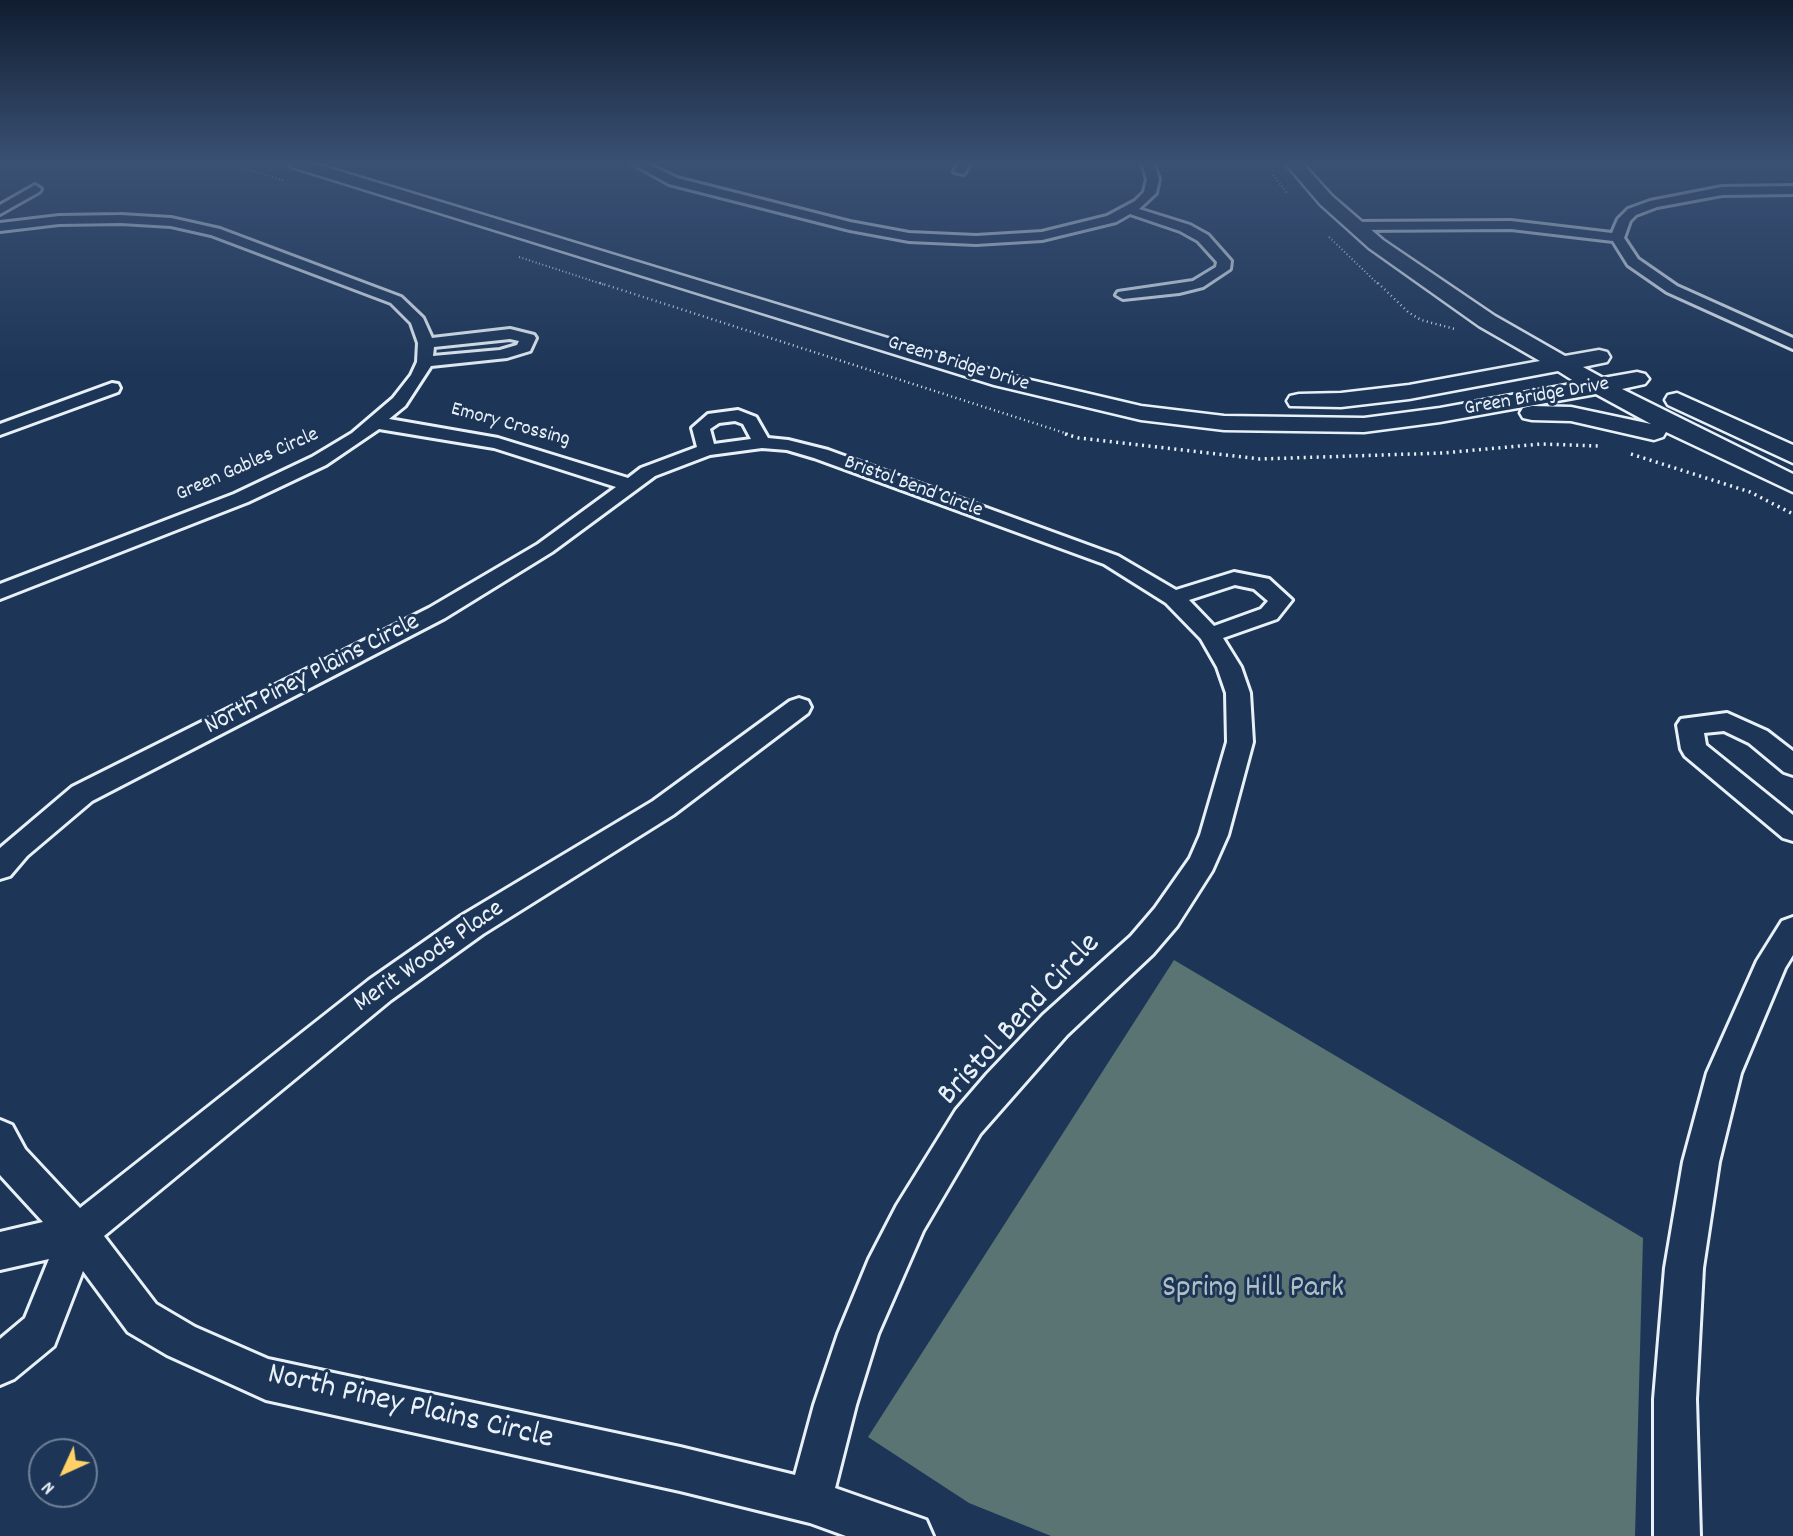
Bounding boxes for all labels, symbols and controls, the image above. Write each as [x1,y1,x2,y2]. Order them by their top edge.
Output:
street label: Green Bridge Drive [884,332,1032,398]
street label: Green Bridge Drive [1463,373,1611,423]
street label: Emory Crossing [448,398,572,454]
street label: Green Gables Circle [173,423,323,509]
street label: Bristol Bend Circle [840,451,986,525]
street label: North Piney Plains Circle [200,608,426,744]
street label: Merit Woods Place [349,895,511,1021]
street label: Bristol Bend Circle [931,927,1111,1115]
park label: Spring Hill Park [1162,1272,1344,1310]
street label: North Piney Plains Circle [263,1357,557,1461]
north arrow [28,1438,98,1508]
text: N [36,1474,62,1500]

